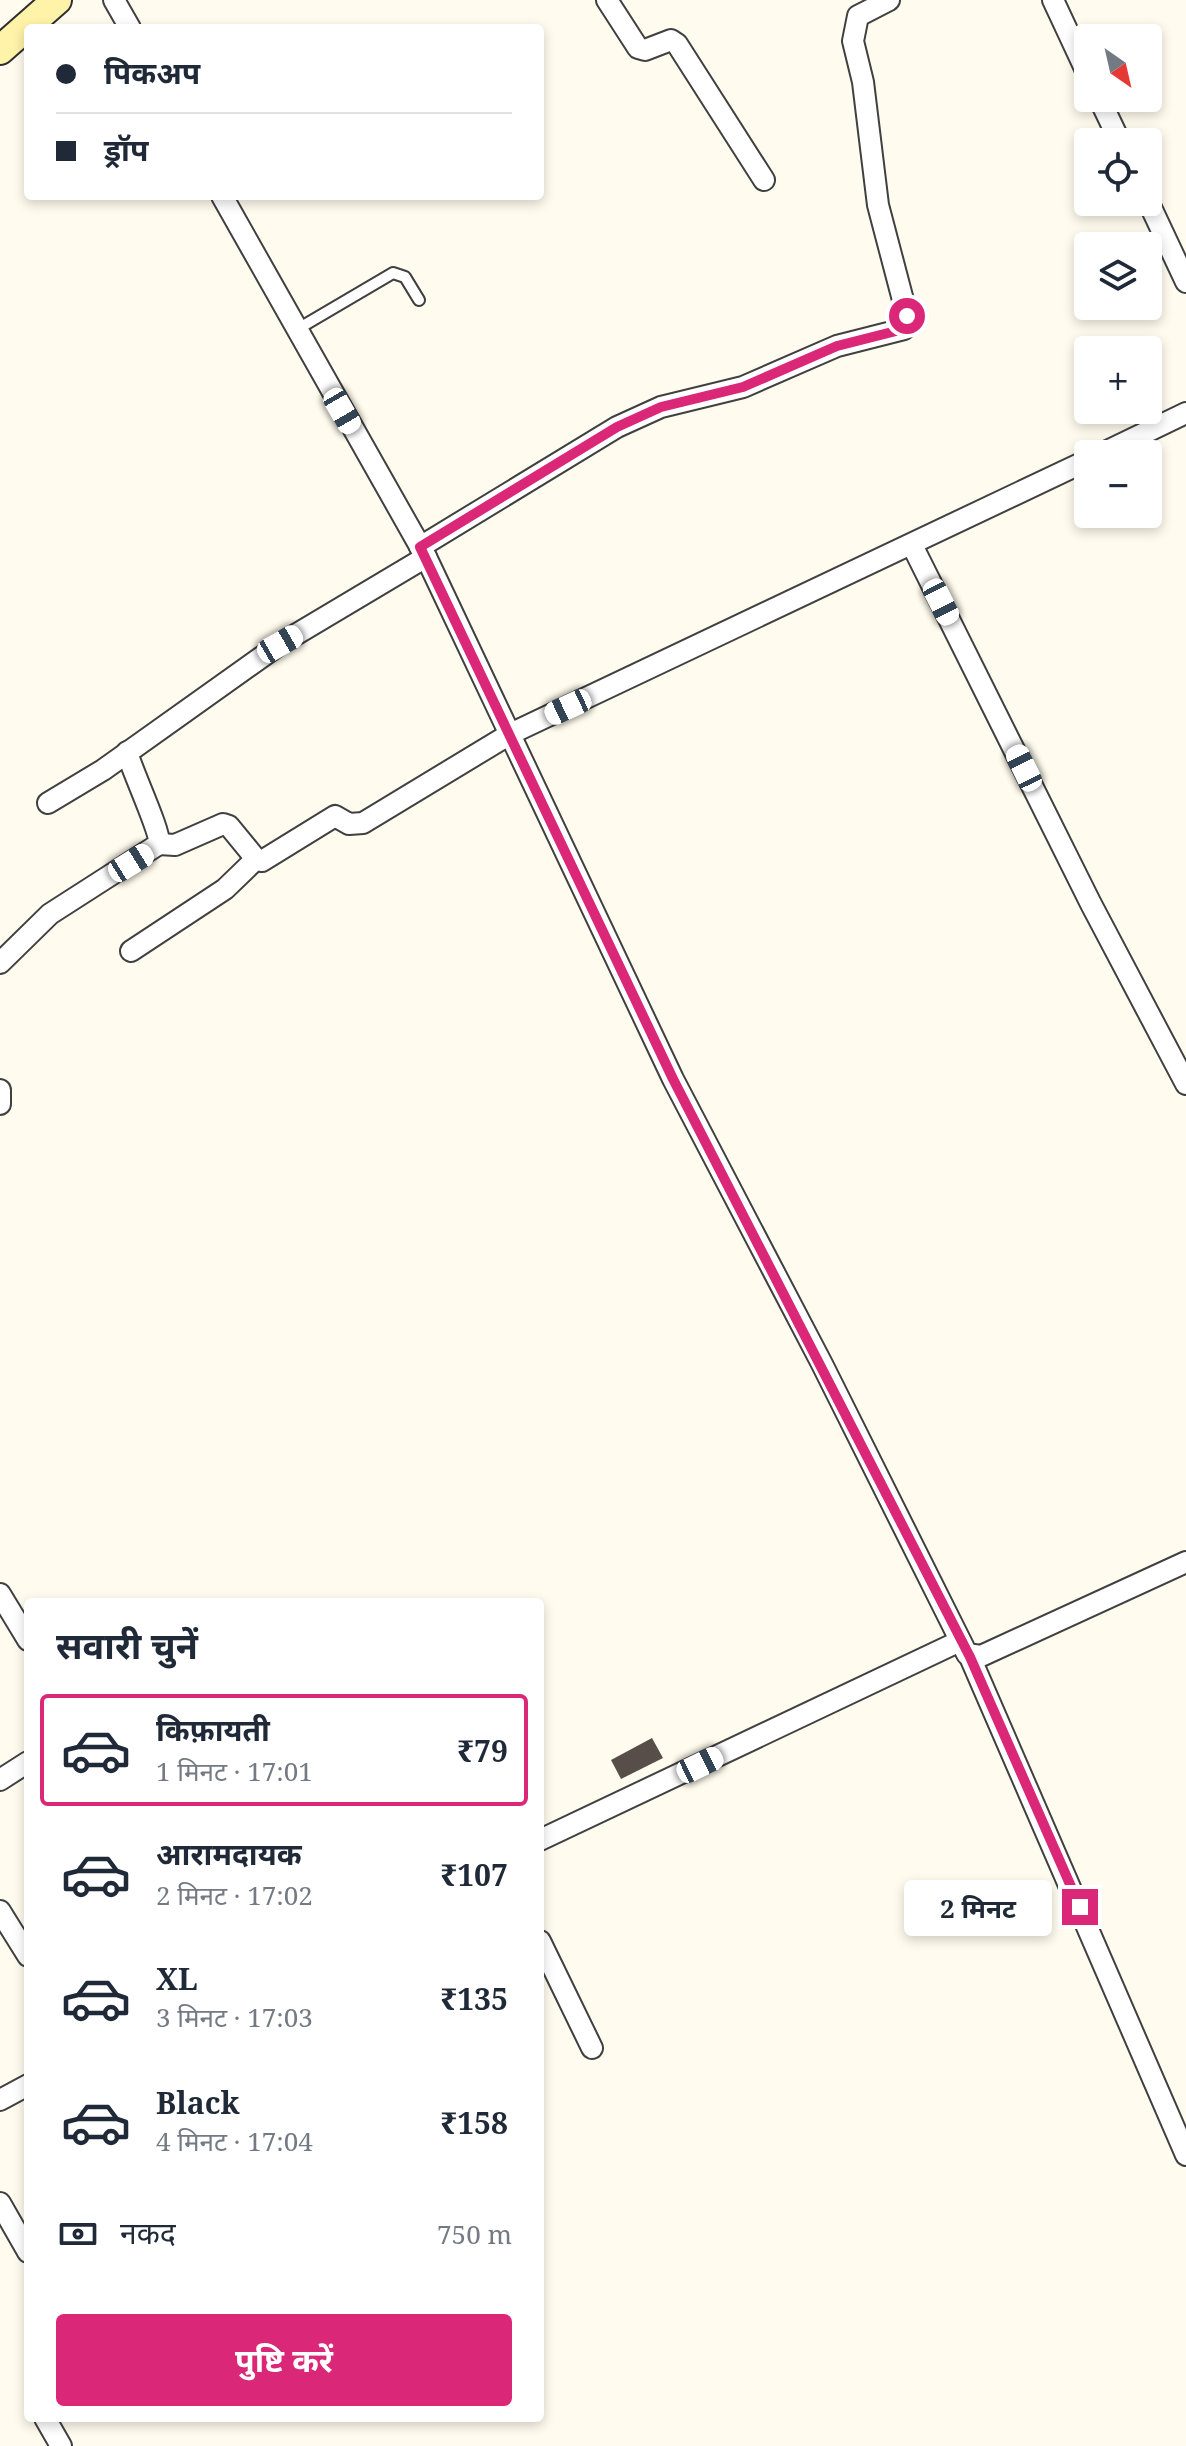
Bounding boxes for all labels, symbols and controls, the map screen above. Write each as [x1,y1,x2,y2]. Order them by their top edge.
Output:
north arrow [1074,24,1162,112]
map controls [1074,24,1162,528]
text: पिकअप [104,52,200,93]
button: locate [1074,128,1162,216]
text: ड्रॉप [104,129,148,170]
button: layers [1074,232,1162,320]
route start [889,298,925,334]
button: + [1074,336,1162,424]
car [320,384,364,438]
button: − [1074,440,1162,528]
car [919,575,963,629]
car [253,622,307,666]
car [541,686,595,728]
car [1003,741,1045,795]
car [104,840,158,886]
text: सवारी चुनें [56,1621,198,1670]
text: किफ़ायती [156,1709,270,1750]
icon: car [60,1714,132,1786]
text: ₹79 [457,1730,508,1771]
car [673,1744,727,1786]
text: 1 मिनट · 17:01 [156,1753,313,1789]
text: आरामदायक [156,1833,302,1874]
icon: car [60,1838,132,1910]
text: ₹107 [440,1854,508,1895]
text: 2 मिनट · 17:02 [156,1877,313,1913]
callout: 2 मिनट [904,1879,1052,1935]
route end [1062,1889,1098,1925]
text: 2 मिनट [940,1890,1016,1926]
text: XL [156,1958,198,1999]
icon: car [60,1962,132,2034]
text: ₹135 [440,1978,508,2019]
text: 3 मिनट · 17:03 [156,1999,313,2035]
text: Black [156,2082,240,2123]
icon: car [60,2086,132,2158]
text: ₹158 [440,2102,508,2143]
text: 4 मिनट · 17:04 [156,2123,313,2159]
icon: cash [56,2212,100,2256]
text: नकद [120,2212,176,2253]
text: 750 m [437,2216,512,2252]
button: पुष्टि करें [56,2314,512,2406]

